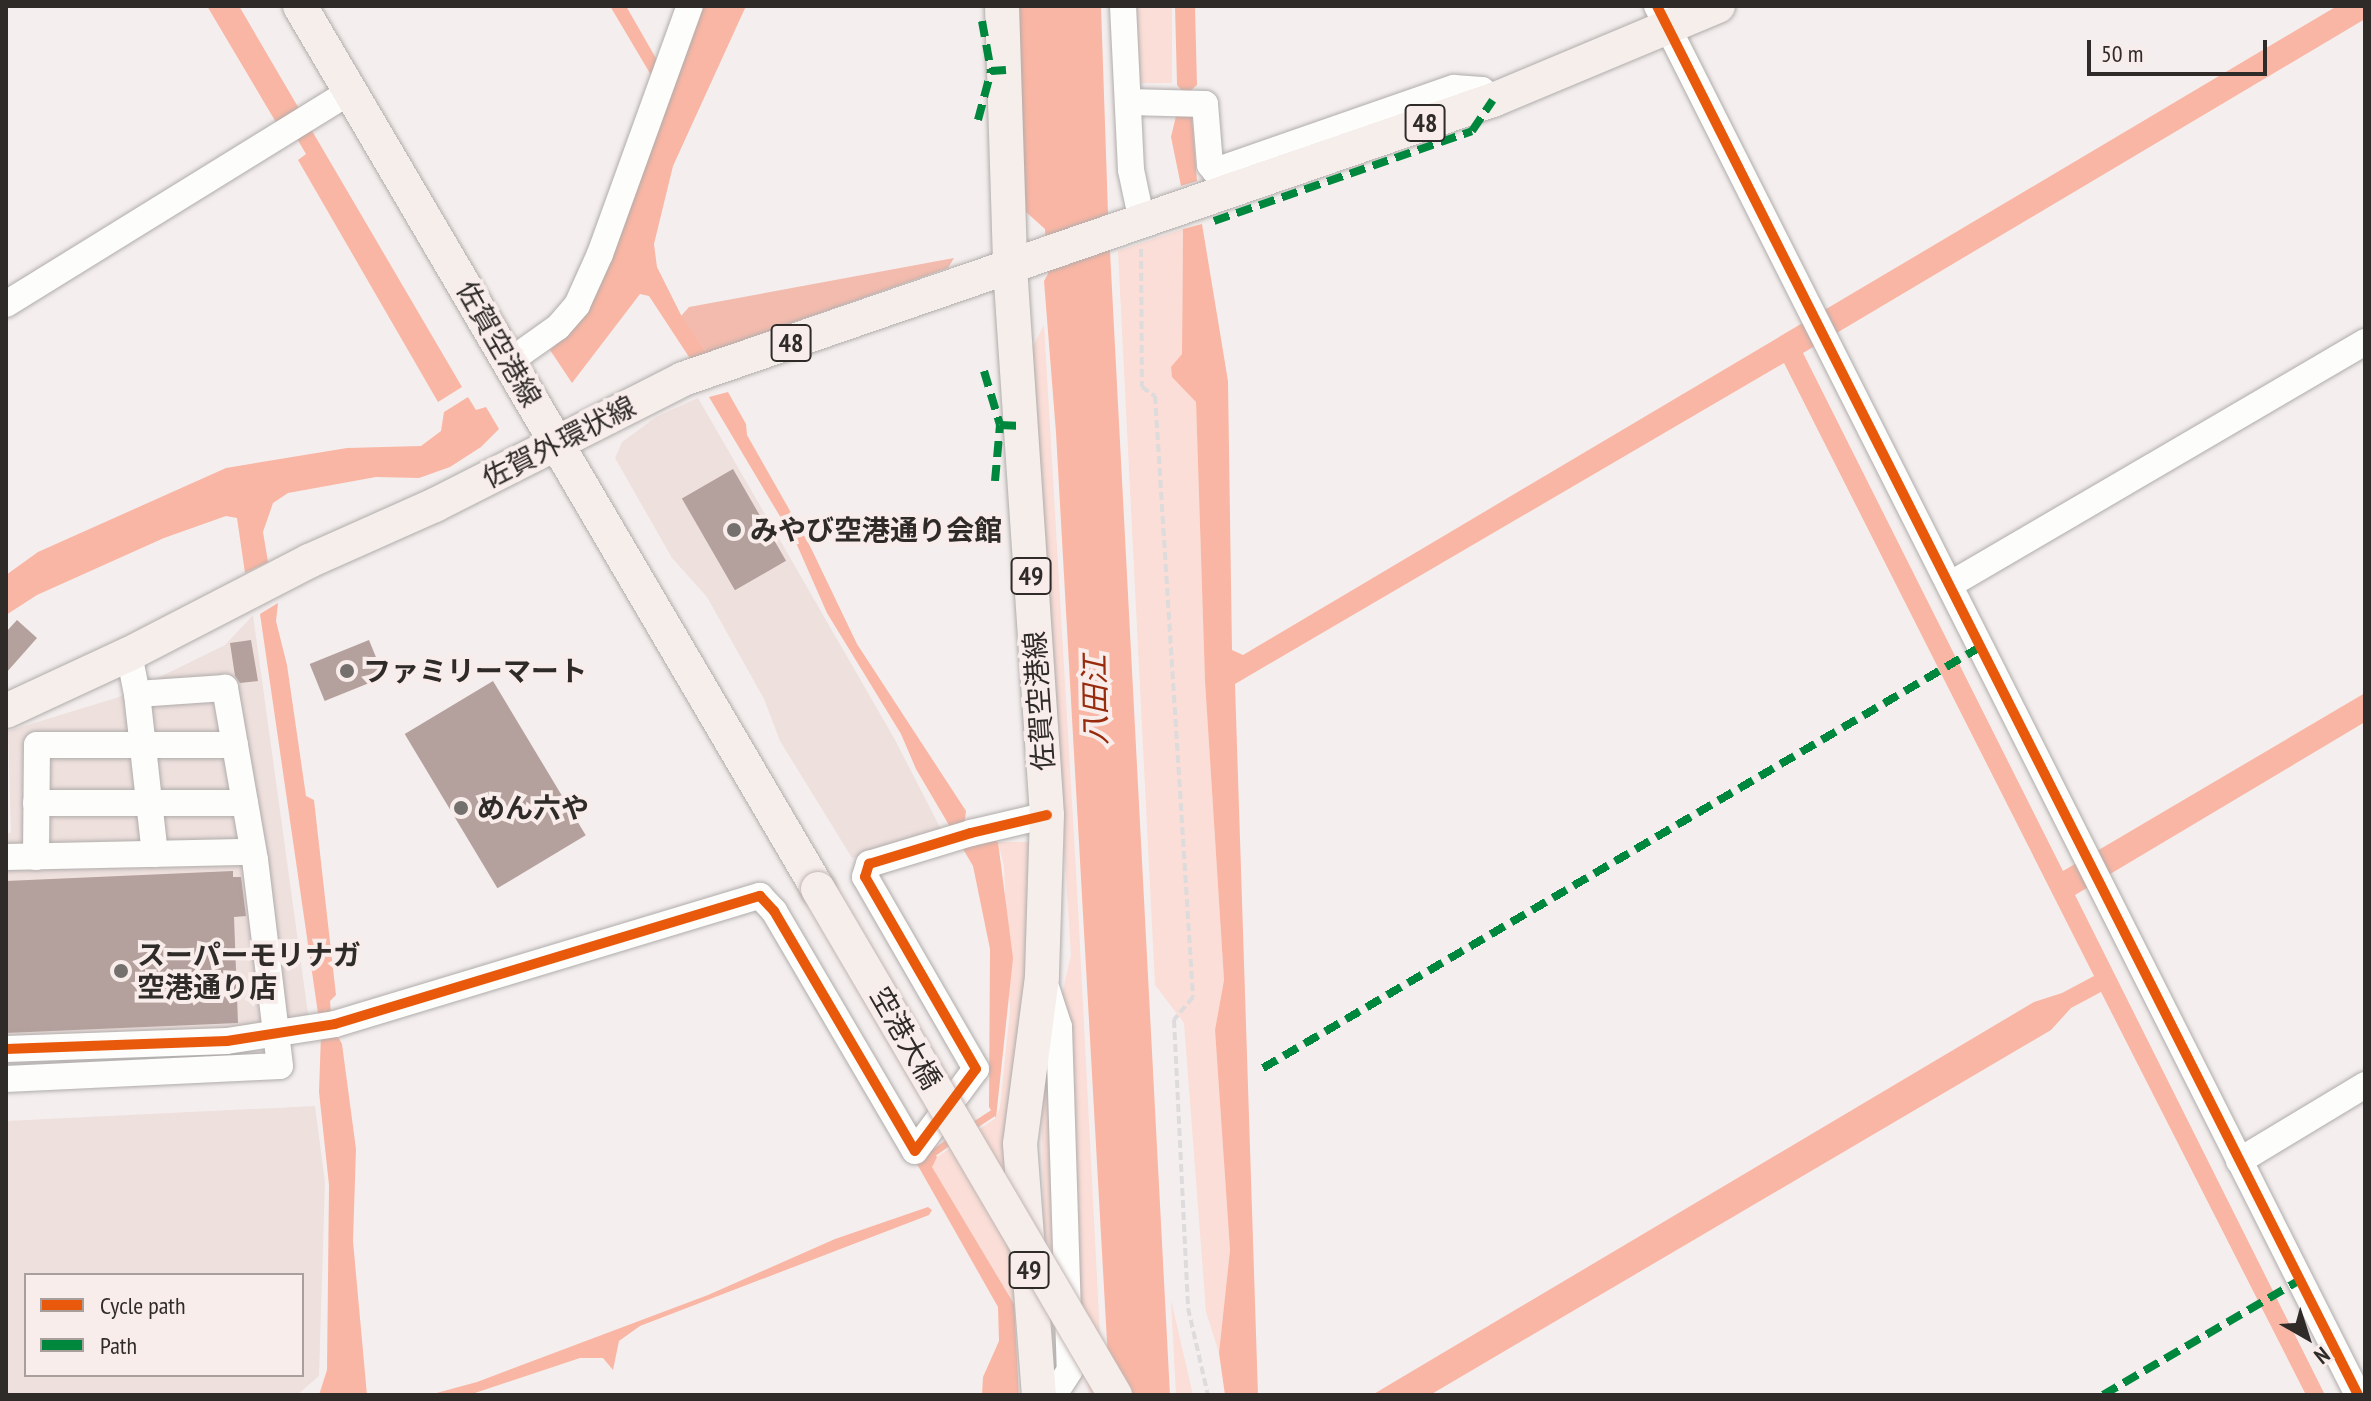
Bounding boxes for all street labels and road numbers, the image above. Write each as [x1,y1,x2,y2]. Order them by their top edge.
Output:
road number: 48 [1403,101,1447,145]
street label: 佐賀空港線 [449,275,549,413]
road number: 48 [769,321,813,365]
street label: 佐賀外環状線 [477,389,641,495]
road number: 49 [1009,554,1053,598]
street label: 佐賀空港線 [1017,630,1061,772]
street label: 空港大橋 [863,981,949,1095]
road number: 49 [1007,1248,1051,1292]

